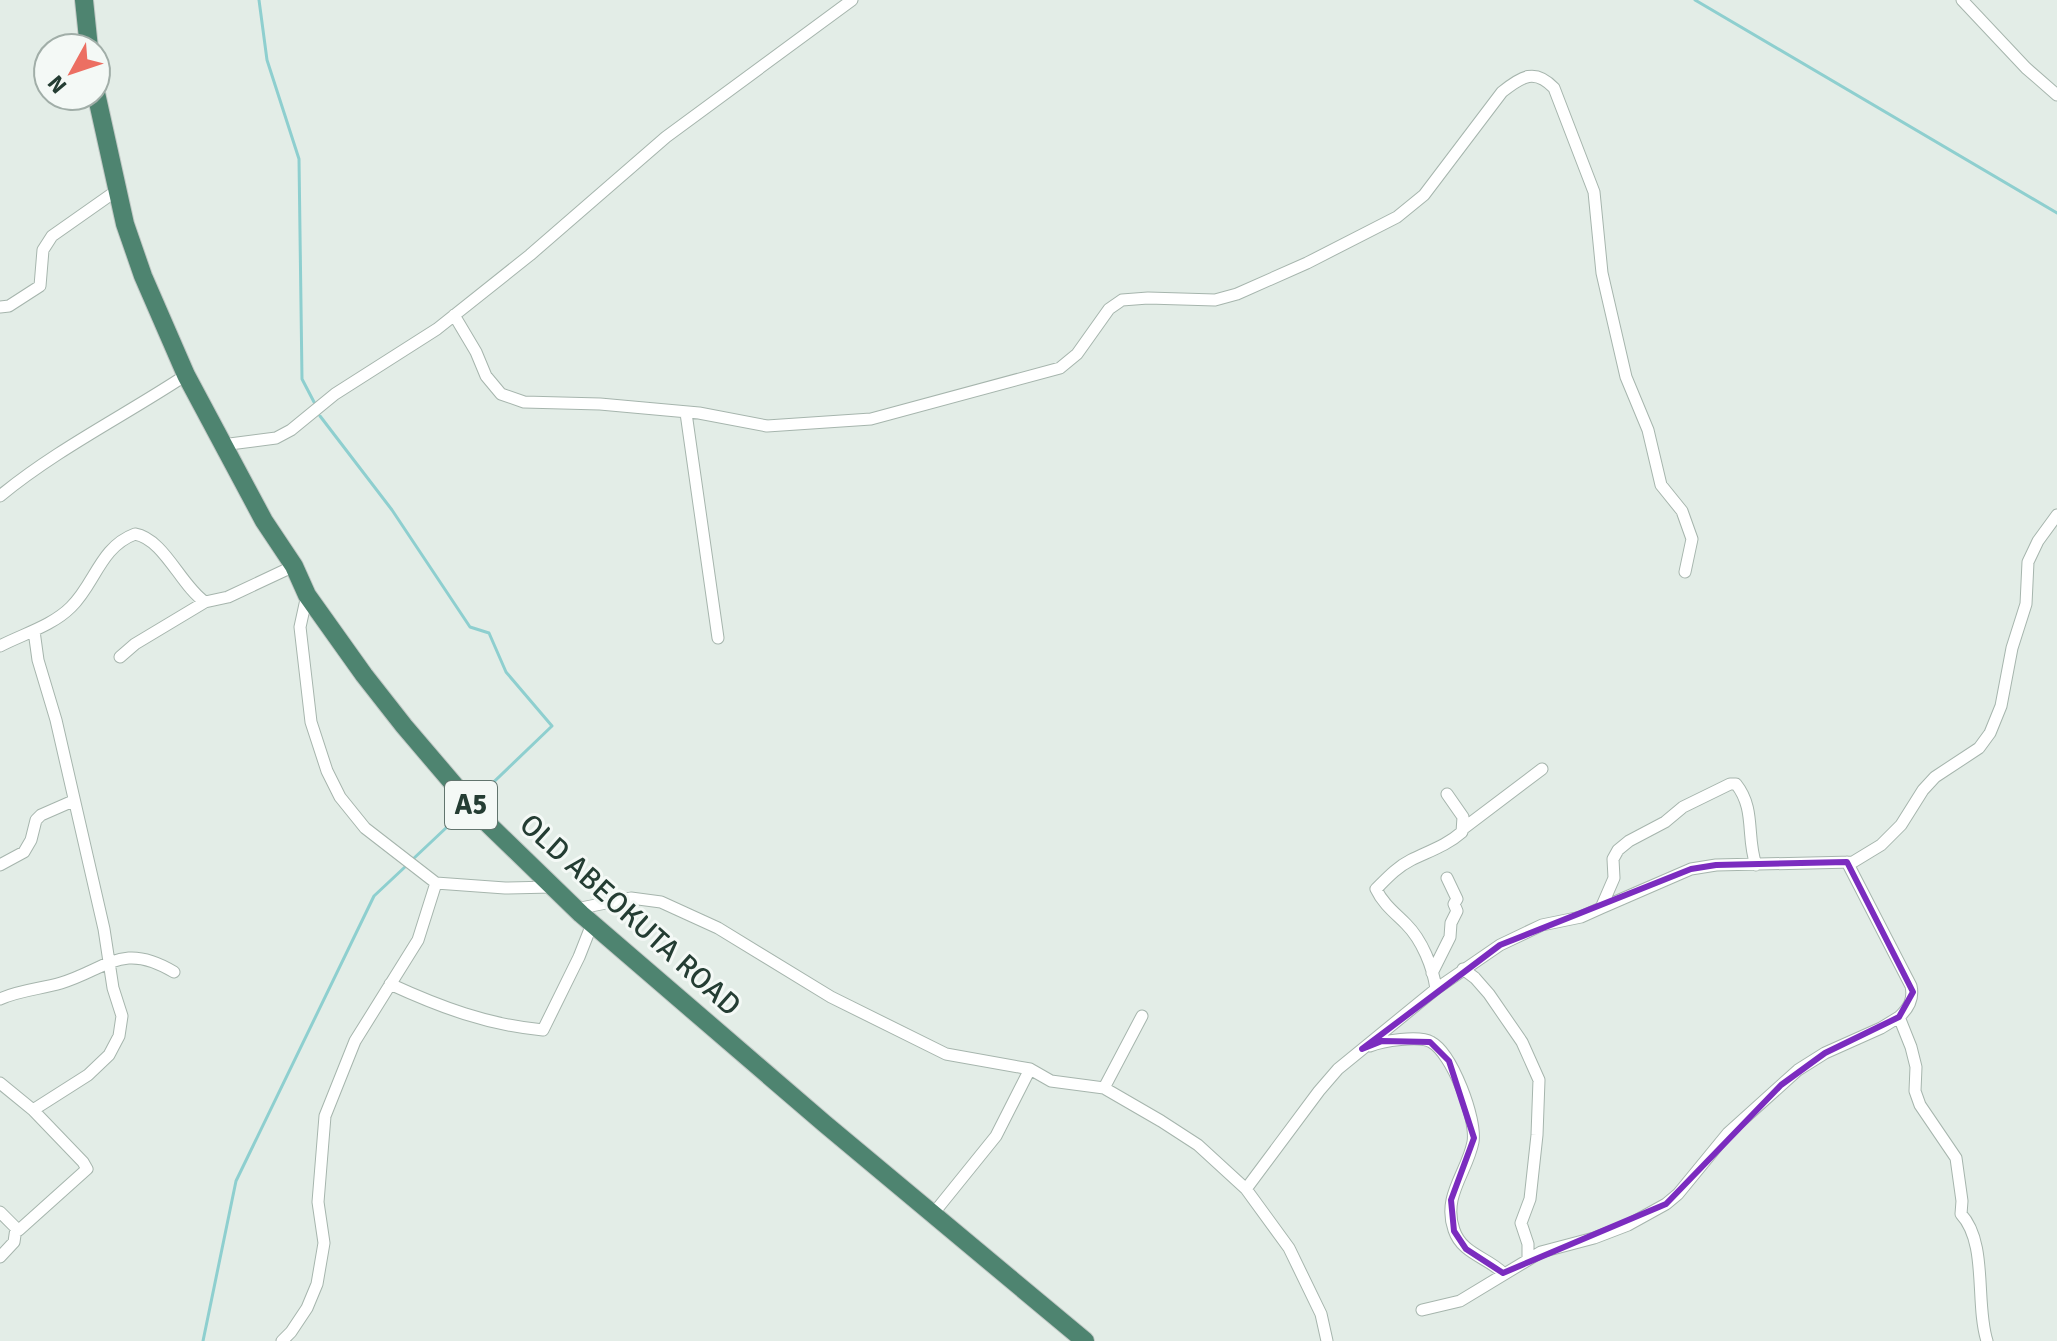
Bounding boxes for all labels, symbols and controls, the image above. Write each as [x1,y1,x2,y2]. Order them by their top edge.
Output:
north arrow [32,32,112,112]
text: N [42,70,72,99]
road number: A5 [445,781,497,829]
street label: OLD ABEOKUTA ROAD [512,806,748,1024]

